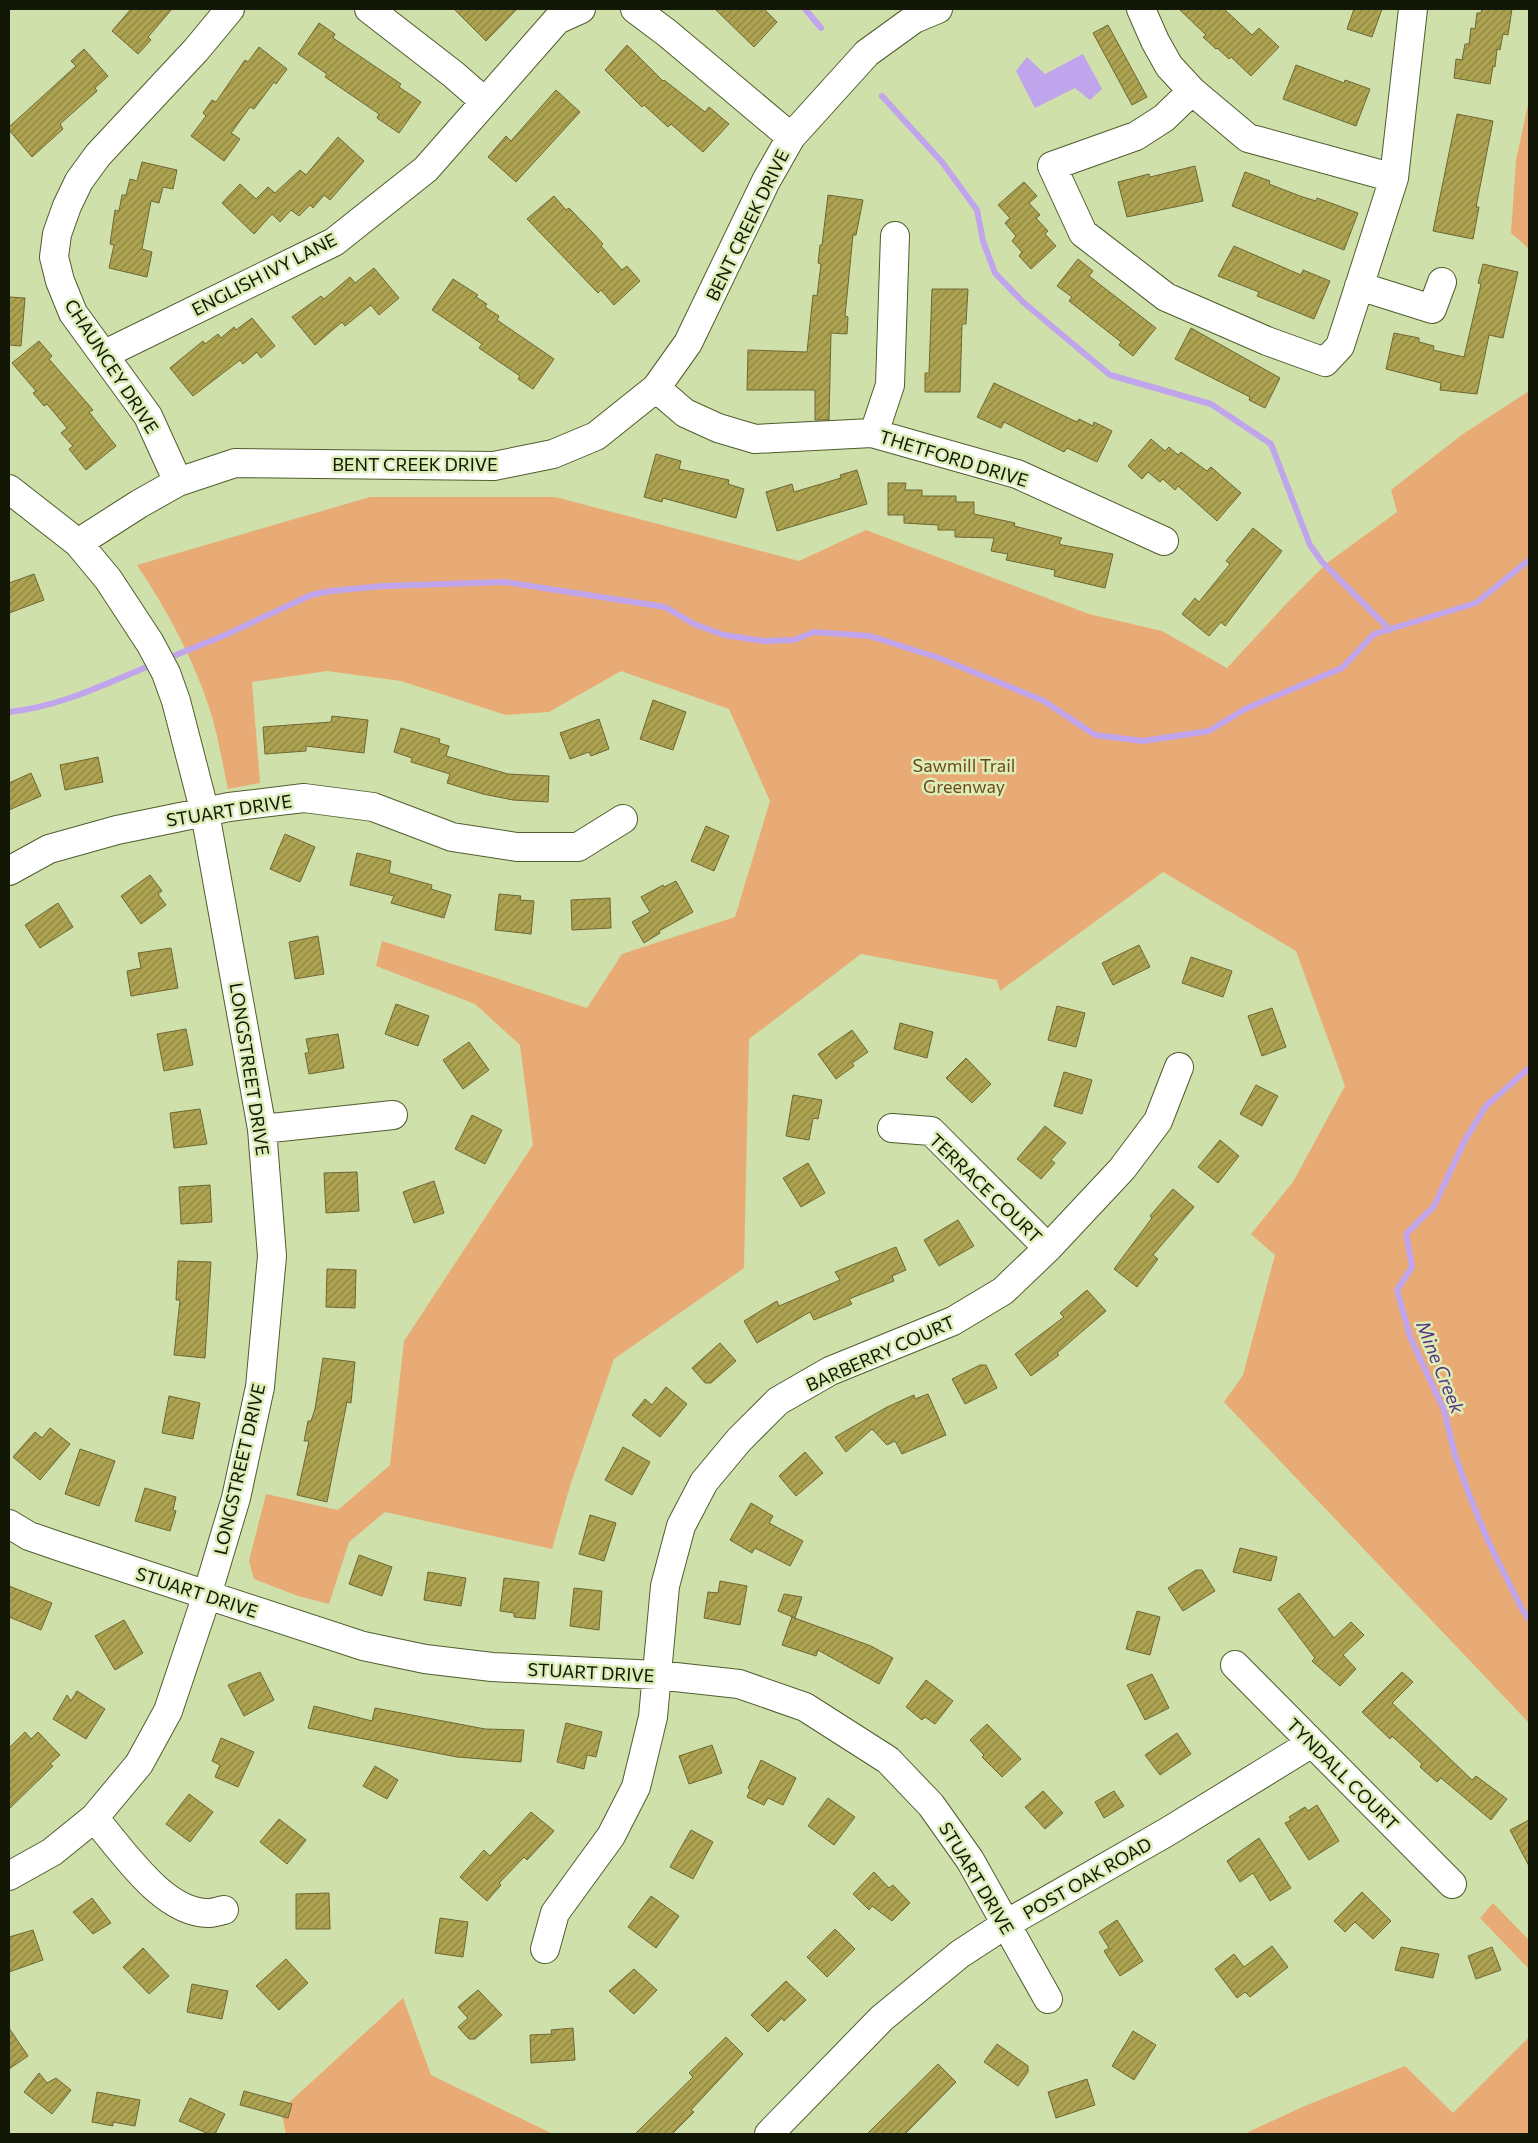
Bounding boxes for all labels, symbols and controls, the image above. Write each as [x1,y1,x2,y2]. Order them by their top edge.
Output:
street label: BENT CREEK DRIVE [701,146,793,304]
street label: ENGLISH IVY LANE [188,228,340,320]
street label: CHAUNCEY DRIVE [60,295,164,437]
street label: THETFORD DRIVE [877,425,1031,491]
street label: BENT CREEK DRIVE [332,453,498,475]
park label: Sawmill Trail Greenway [913,754,1015,797]
street label: STUART DRIVE [165,789,293,831]
street label: LONGSTREET DRIVE [225,981,275,1157]
street label: TERRACE COURT [925,1129,1047,1247]
street label: BARBERRY COURT [802,1310,958,1396]
water label: Mine Creek [1412,1317,1470,1418]
street label: LONGSTREET DRIVE [209,1381,269,1557]
street label: STUART DRIVE [133,1562,261,1622]
street label: STUART DRIVE [527,1658,655,1686]
street label: TYNDALL COURT [1282,1713,1404,1835]
street label: STUART DRIVE [935,1818,1019,1938]
street label: POST OAK ROAD [1019,1832,1155,1924]

